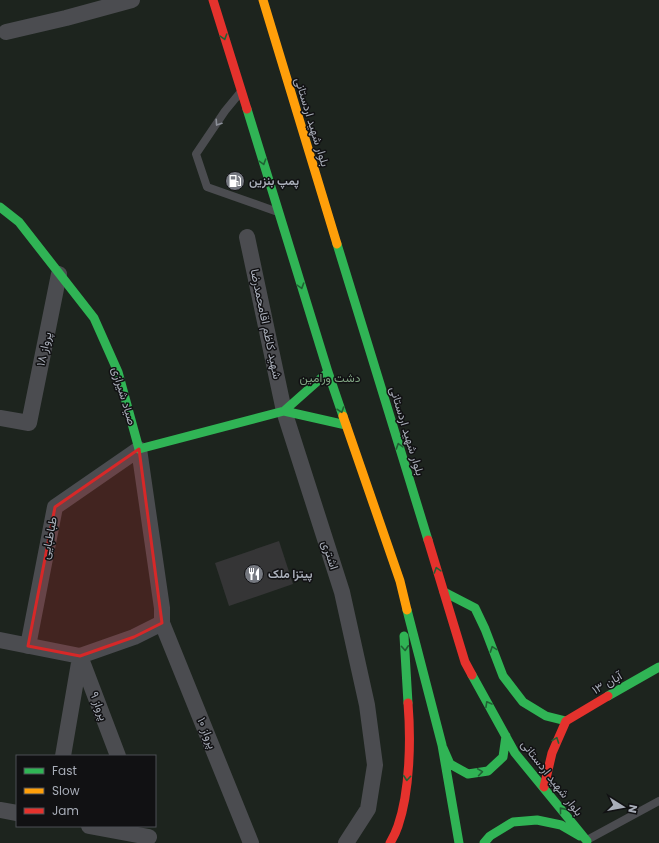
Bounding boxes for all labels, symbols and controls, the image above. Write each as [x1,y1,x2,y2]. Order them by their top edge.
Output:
one-way arrow [219,34,228,41]
street label: بلوار شهید اردستانی [291,75,334,168]
one-way arrow [215,118,222,125]
one-way arrow [258,158,267,165]
fuel station icon: پمپ بنزین [224,170,246,192]
place label: پمپ بنزین [249,172,299,189]
street label: شهید کاظم اقامحمدرضا [247,267,286,380]
one-way arrow [296,282,305,289]
street label: پرواز ۱۸ [32,330,55,368]
street label: صیاد شیرازی [108,365,141,427]
park label: دشت ورامین [300,369,361,386]
street label: بلوار شهید اردستانی [386,384,429,477]
one-way arrow [336,406,345,413]
one-way arrow [395,443,404,450]
street label: طباطبایی [36,515,61,561]
street label: اشتری [318,538,343,572]
restaurant icon: پیتزا ملک [243,563,265,585]
place label: پیتزا ملک [268,565,313,582]
one-way arrow [433,567,442,574]
one-way arrow [400,645,409,651]
one-way arrow [489,646,497,653]
street label: ۱۳ آبان [589,667,626,698]
street label: پرواز ۹ [86,689,113,723]
one-way arrow [486,701,493,708]
street label: پرواز ۱۰ [193,715,221,751]
street label: بلوار شهید اردستانی [517,736,587,819]
one-way arrow [552,736,560,743]
legend [16,755,156,827]
text: Fast [52,762,77,779]
one-way arrow [477,768,483,777]
one-way arrow [403,774,412,781]
text: Slow [52,782,80,799]
north arrow [603,787,643,827]
text: Jam [52,802,79,819]
text: N [624,803,641,814]
one-way arrow [560,808,567,815]

